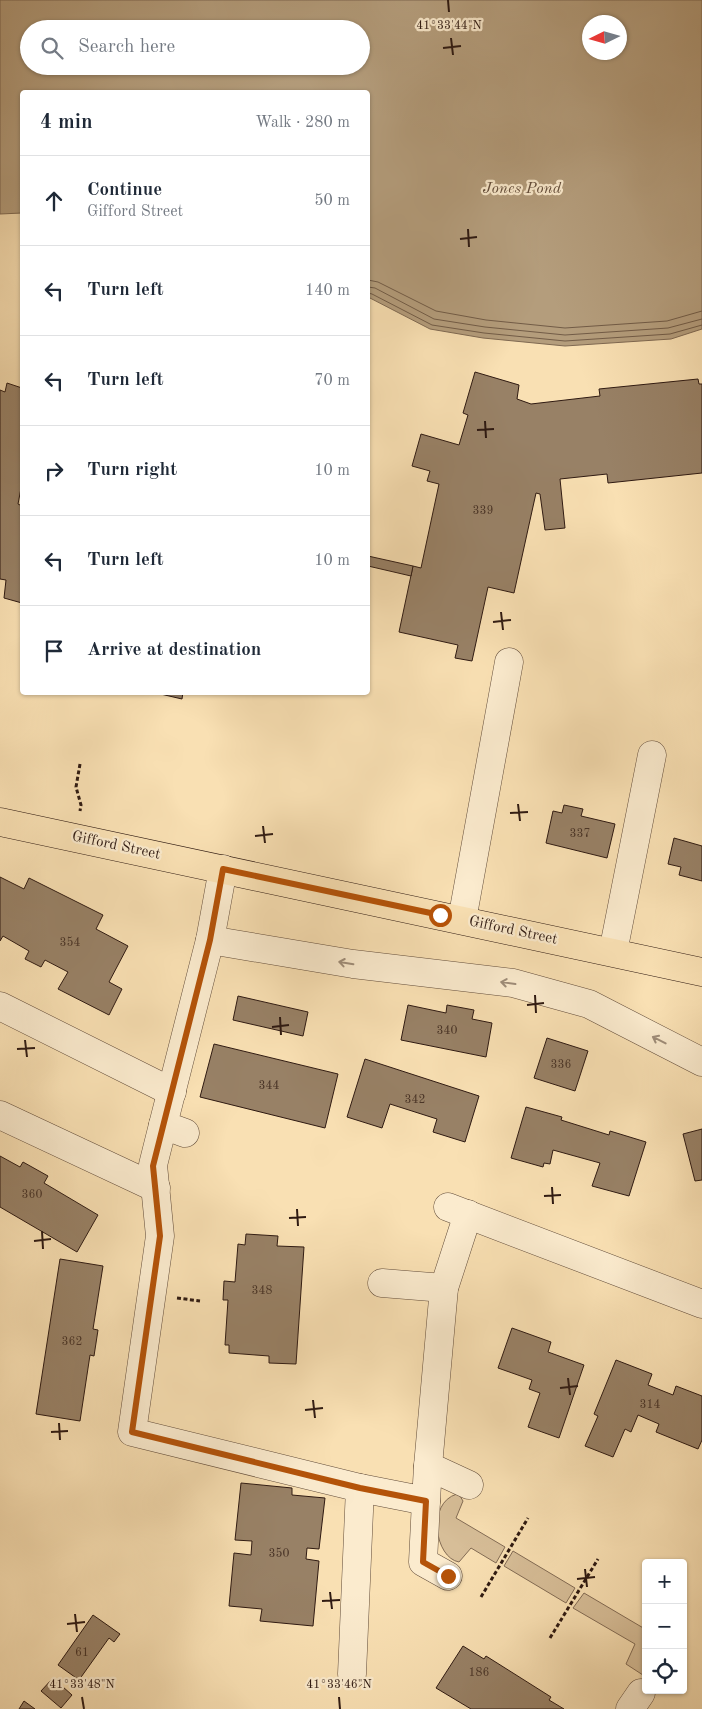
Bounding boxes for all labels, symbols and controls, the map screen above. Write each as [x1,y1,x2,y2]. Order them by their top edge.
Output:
north arrow [582,15,627,60]
search box [20,20,370,75]
text: 41°33'44"N [416,20,482,32]
icon: search [38,34,66,62]
text: Search here [78,38,175,57]
text: 4 min [40,112,93,133]
text: Walk · 280 m [255,115,350,131]
text: Continue [87,181,162,200]
water label: Jones Pond [483,181,562,197]
icon: ahead [40,187,68,215]
text: 50 m [314,193,350,209]
text: Gifford Street [87,204,183,220]
icon: left [40,277,68,305]
text: Turn left [87,281,164,300]
text: 140 m [305,283,350,299]
icon: left [40,367,68,395]
text: Turn left [87,371,164,390]
text: 70 m [314,373,350,389]
icon: right [40,457,68,485]
text: Turn right [87,461,177,480]
text: 10 m [314,463,350,479]
house number: 339 [473,505,493,517]
icon: left [40,547,68,575]
text: Turn left [87,551,164,570]
text: 10 m [314,553,350,569]
icon: arrive [40,637,68,665]
text: Arrive at destination [87,641,261,660]
house number: 337 [570,828,590,840]
street label: Gifford Street [70,829,162,863]
route start [429,904,452,927]
street label: Gifford Street [467,914,559,948]
house number: 354 [60,936,80,949]
one-way arrow [339,958,355,968]
one-way arrow [500,977,516,987]
house number: 340 [437,1025,457,1037]
one-way arrow [651,1035,666,1045]
house number: 336 [551,1059,571,1071]
house number: 344 [259,1080,279,1092]
house number: 342 [405,1094,425,1106]
house number: 360 [22,1189,42,1201]
house number: 348 [252,1285,272,1297]
house number: 362 [62,1336,82,1348]
house number: 314 [640,1399,660,1411]
house number: 350 [269,1547,289,1560]
map controls [642,1559,687,1694]
button: + [642,1559,687,1604]
route end [437,1565,460,1588]
button: − [642,1604,687,1649]
house number: 61 [75,1647,89,1659]
button: locate [642,1649,687,1694]
house number: 186 [469,1667,489,1679]
text: 41°33'48"N [49,1679,115,1691]
text: 41°33'46"N [306,1679,372,1691]

